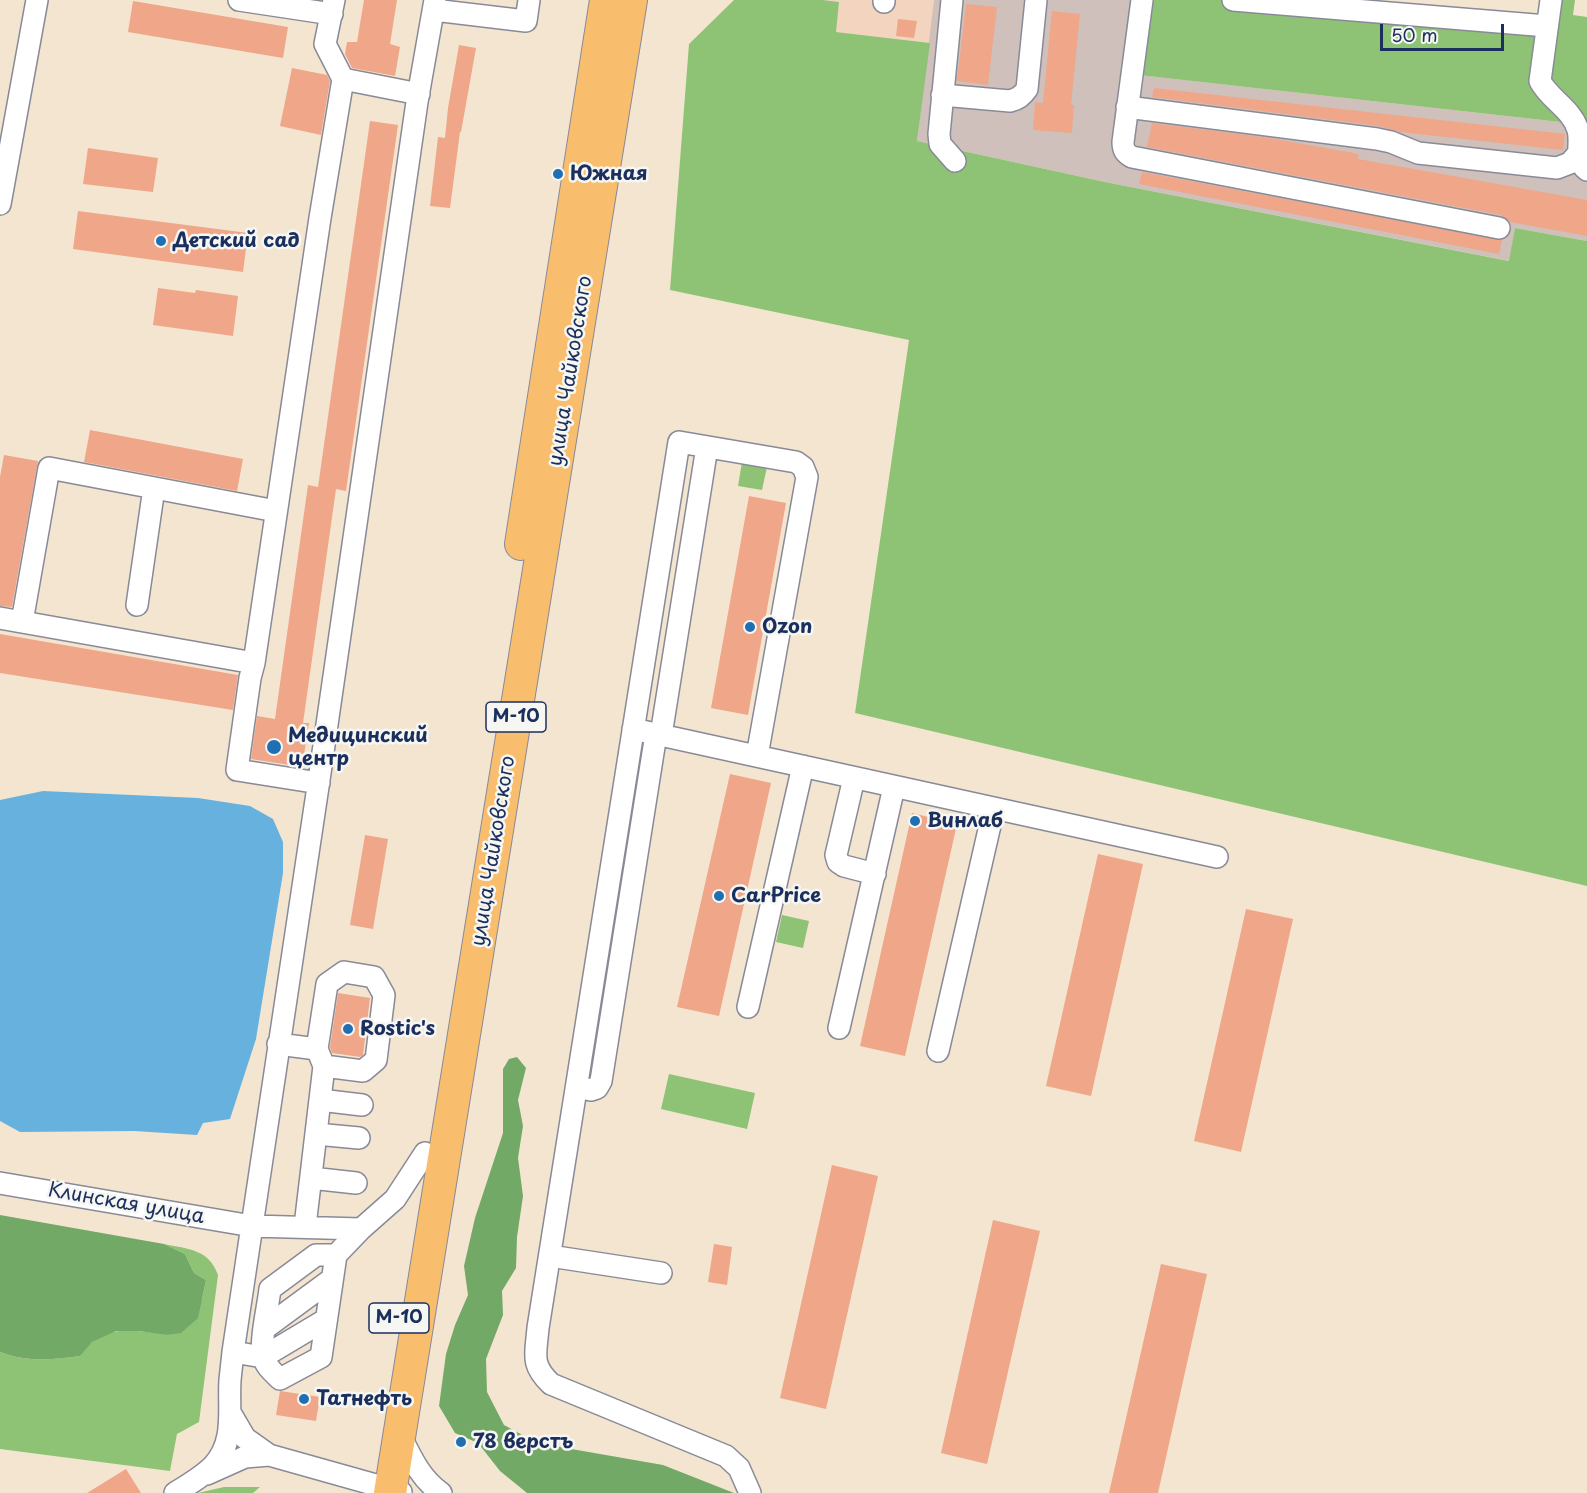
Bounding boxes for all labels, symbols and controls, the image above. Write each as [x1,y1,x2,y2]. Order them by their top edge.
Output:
scale bar [1383,12,1508,50]
text: 50 m [1391,21,1438,48]
place label: Южная [570,162,648,186]
marker: Южная [551,167,565,181]
place label: Детский сад [173,229,300,253]
marker: Детский сад [154,234,168,248]
street label: улица Чайковского [544,274,598,468]
place label: Ozon [762,615,812,639]
marker: Ozon [743,620,757,634]
road number: М-10 [486,702,546,732]
place label: Медицинский центр [288,724,428,771]
marker: Медицинский центр [265,738,283,756]
street label: улица Чайковского [467,754,521,948]
place label: Винлаб [927,809,1003,833]
marker: Винлаб [908,814,922,828]
place label: CarPrice [731,884,821,908]
marker: CarPrice [712,889,726,903]
place label: Rostic's [360,1017,435,1041]
marker: Rostic's [341,1022,355,1036]
street label: Клинская улица [46,1178,206,1230]
road number: М-10 [369,1303,429,1333]
place label: Татнефть [316,1387,412,1411]
marker: Татнефть [297,1392,311,1406]
place label: 78 верстъ [473,1430,573,1454]
marker: 78 верстъ [454,1435,468,1449]

